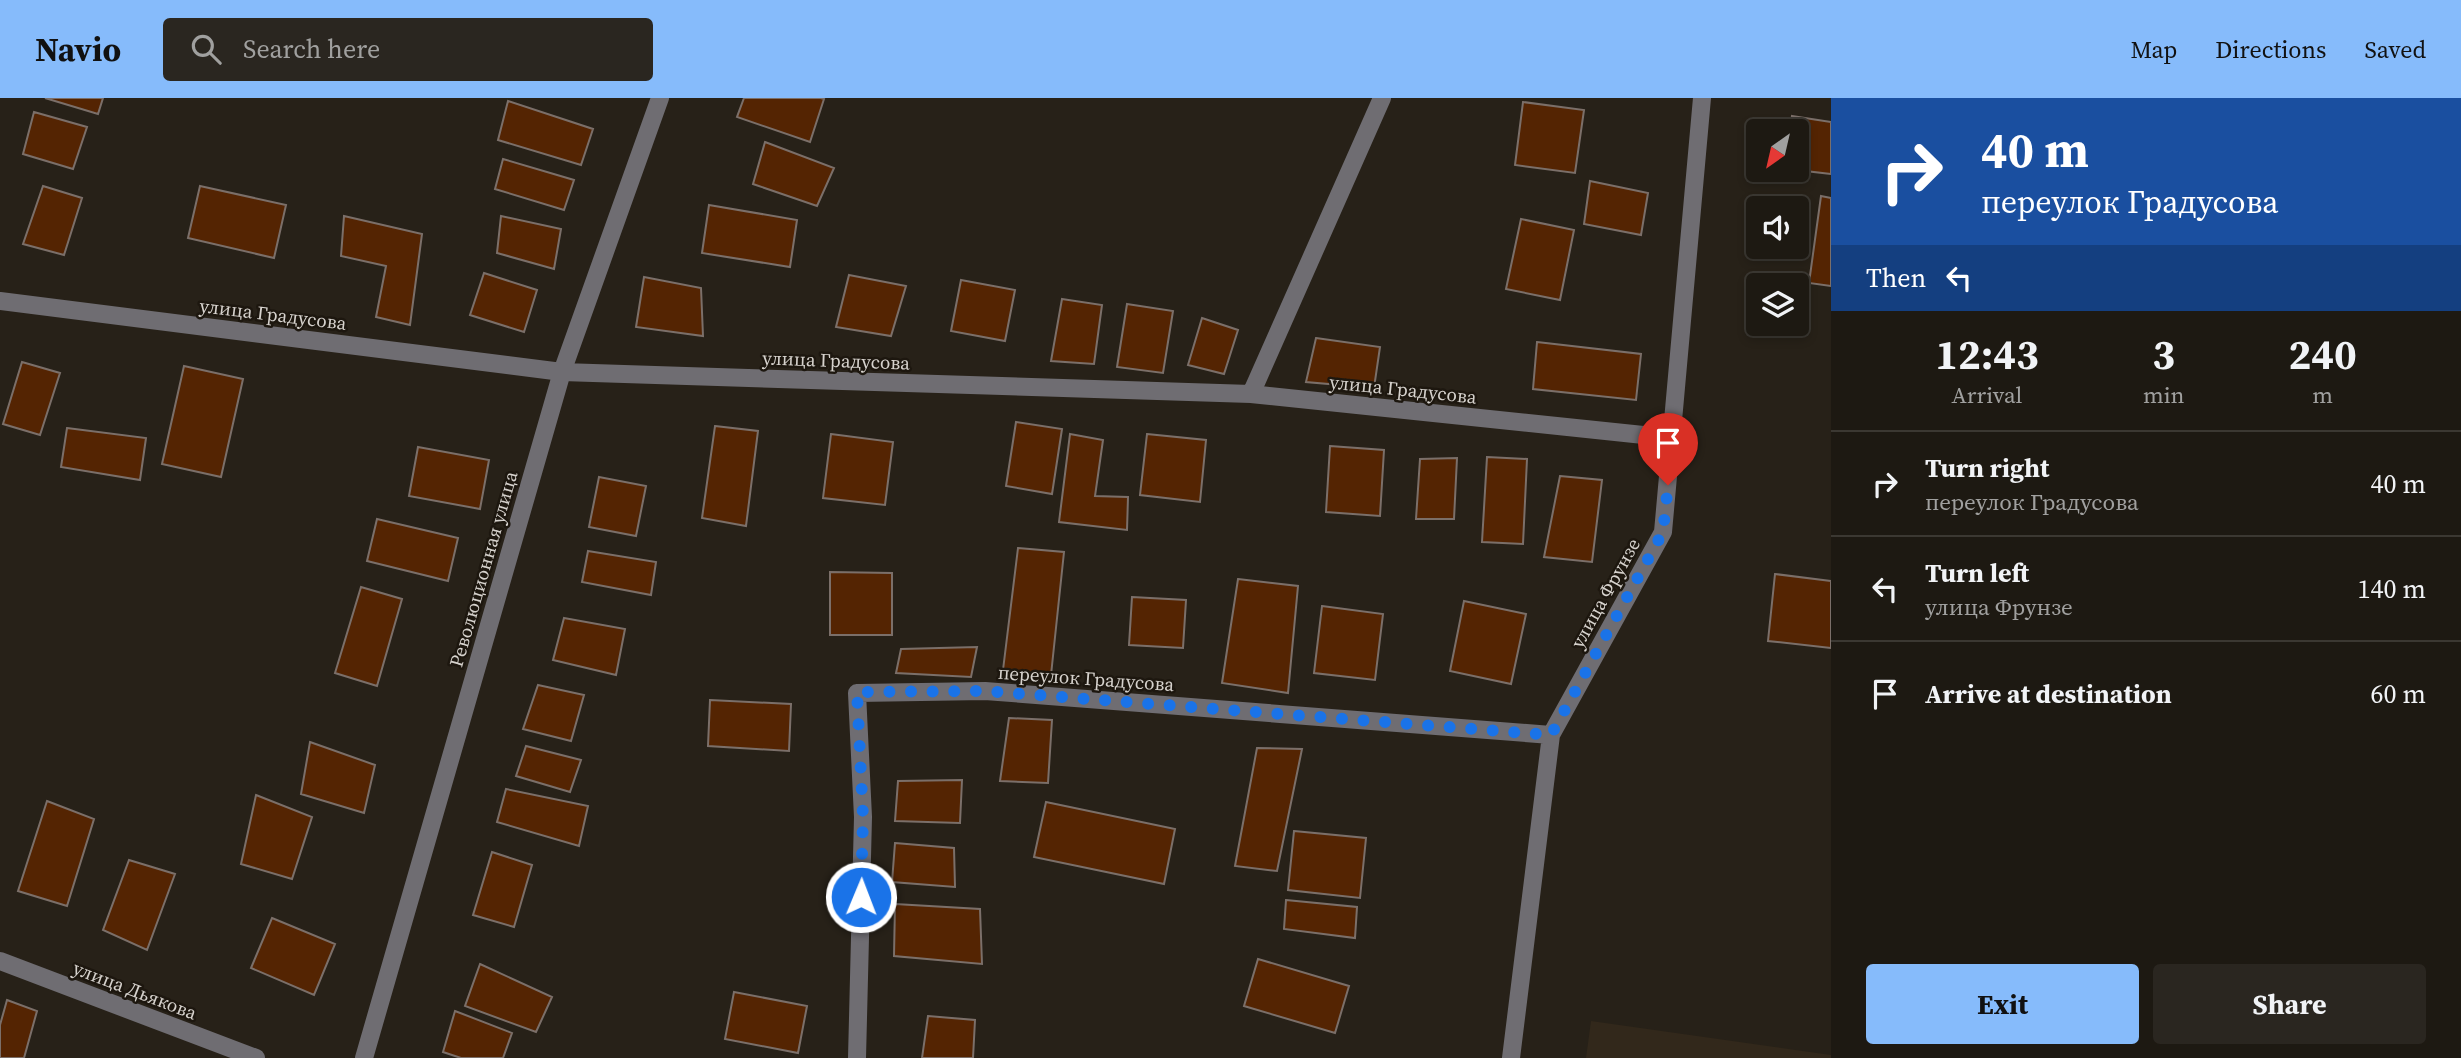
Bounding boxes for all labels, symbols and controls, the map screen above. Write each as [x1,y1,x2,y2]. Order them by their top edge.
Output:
search box [163,18,653,81]
text: Navio [35,27,121,72]
icon: search [187,30,225,68]
text: Search here [243,31,380,67]
text: Map [2130,33,2177,66]
text: Directions [2215,33,2326,66]
text: Saved [2364,33,2426,66]
text: 40 m [1981,116,2089,183]
north arrow [1746,119,1810,182]
map controls [1746,119,1809,336]
icon: right [1866,126,1957,217]
text: переулок Градусова [1981,180,2278,224]
button: sound [1746,196,1809,259]
icon: left [1940,259,1978,297]
text: Then [1866,260,1926,296]
button: layers [1746,273,1809,336]
street label: улица Градусова [198,292,348,336]
text: 12:43 [1935,325,2039,383]
text: 3 [2152,325,2175,383]
text: 240 [2289,325,2357,383]
street label: улица Градусова [762,344,911,376]
street label: улица Градусова [1328,368,1478,410]
text: Arrival [1951,379,2022,411]
text: min [2143,379,2184,411]
text: m [2312,379,2333,411]
pin [1638,413,1698,485]
icon: arrive [1649,424,1687,462]
text: Turn right [1925,450,2049,486]
icon: right [1866,465,1904,503]
text: 40 m [2371,466,2426,502]
street label: Революционная улица [443,468,524,670]
text: переулок Градусова [1925,486,2139,518]
street label: улица Фрунзе [1564,533,1646,653]
text: Turn left [1925,555,2029,591]
icon: left [1866,570,1904,608]
text: 140 m [2358,571,2426,607]
text: улица Фрунзе [1925,591,2073,623]
street label: переулок Градусова [997,659,1175,697]
icon: arrive [1866,675,1904,713]
text: Arrive at destination [1925,676,2172,712]
text: 60 m [2371,676,2426,712]
position arrow [824,860,898,934]
street label: улица Дьякова [69,954,201,1026]
button: Exit [1866,964,2139,1044]
button: Share [2153,964,2426,1044]

